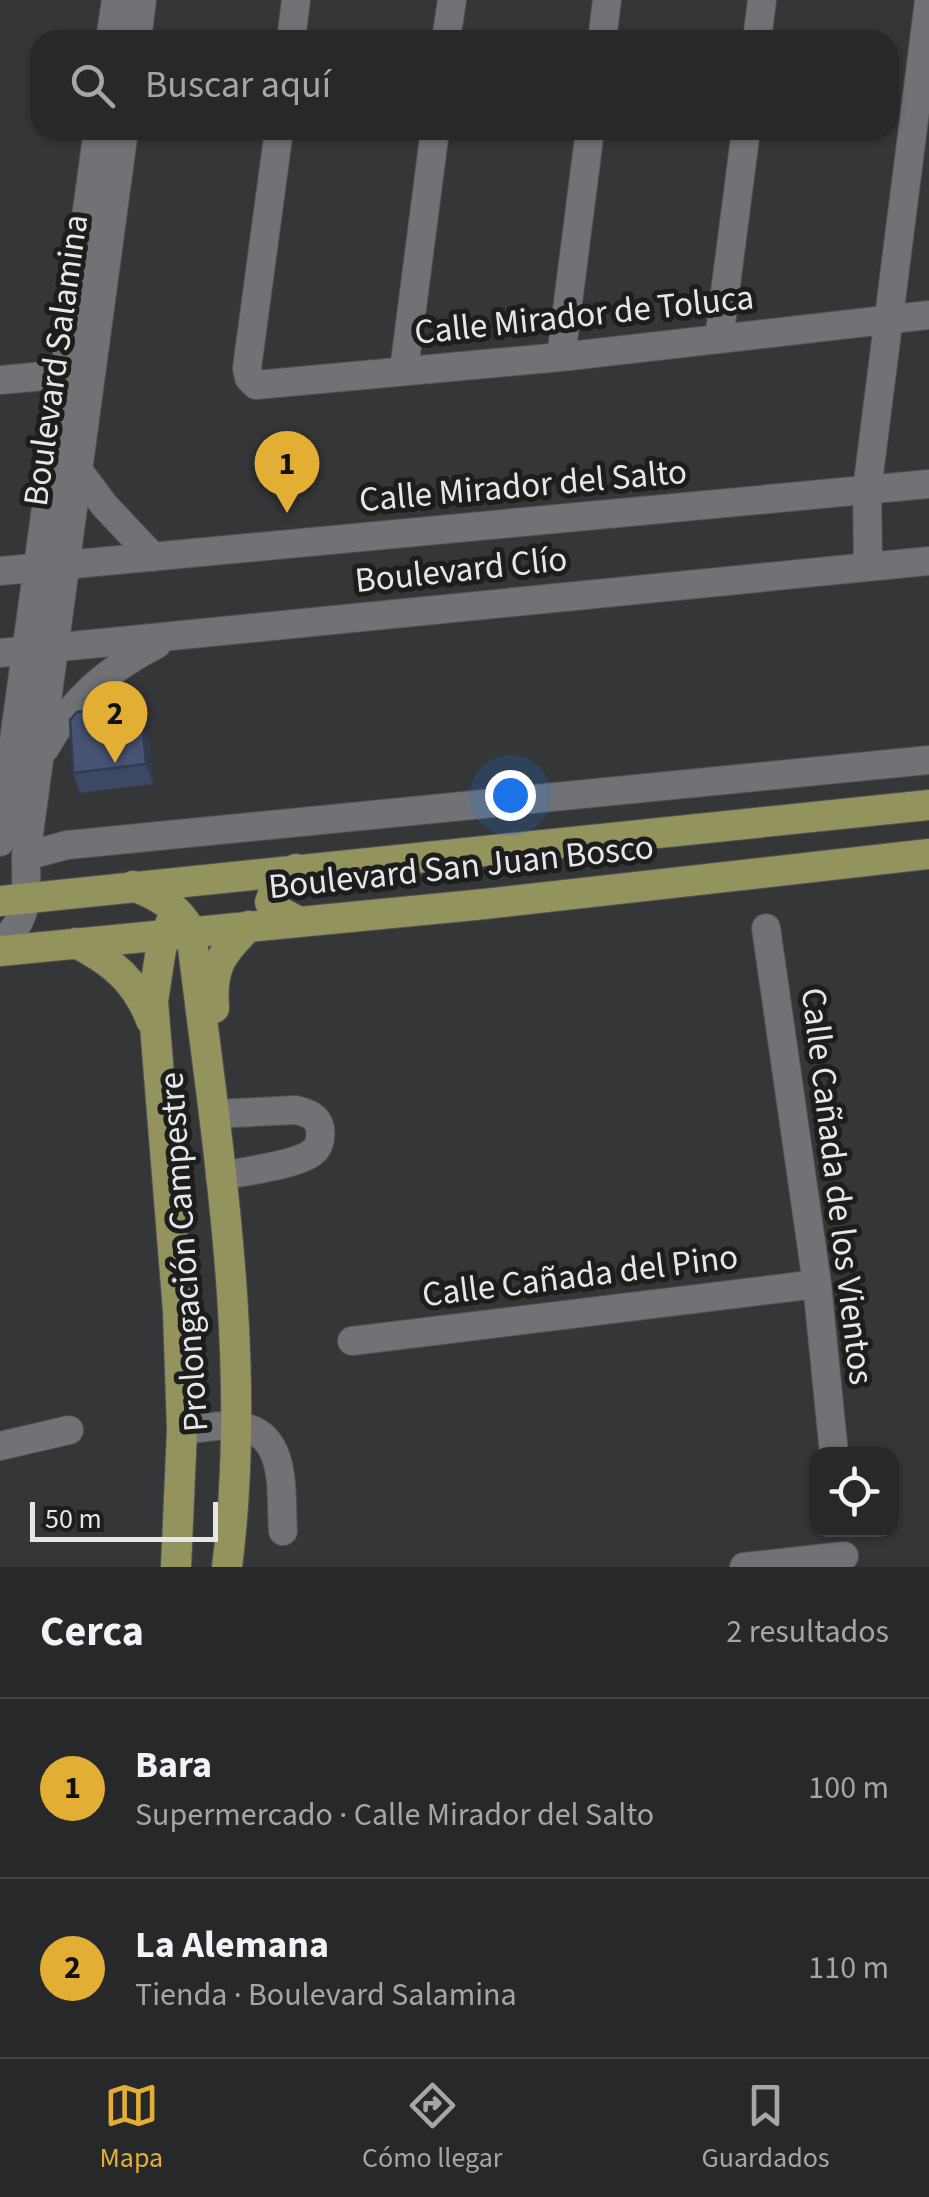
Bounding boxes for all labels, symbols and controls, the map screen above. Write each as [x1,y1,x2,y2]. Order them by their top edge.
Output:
search box [30,30,899,140]
icon: search [65,58,120,113]
text: Buscar aquí [145,58,331,112]
street label: Boulevard Salamina [11,211,101,509]
street label: Calle Mirador de Toluca [412,272,756,358]
pin: 1 [254,430,320,513]
street label: Calle Mirador del Salto [357,447,689,525]
street label: Boulevard Clío [353,534,570,606]
pin: 2 [82,680,148,763]
your location [485,770,536,821]
street label: Boulevard San Juan Bosco [266,822,656,912]
street label: Calle Cañada de los Vientos [788,985,886,1387]
street label: Prolongación Campestre [146,1070,222,1433]
street label: Calle Cañada del Pino [419,1232,741,1320]
map controls [809,1447,899,1537]
button: locate [809,1447,899,1537]
scale bar [30,1497,218,1542]
text: 50 m [45,1499,102,1539]
text: Cerca [40,1602,144,1662]
text: 2 resultados [726,1609,889,1655]
text: Bara [135,1738,212,1792]
text: 1 [64,1765,81,1811]
text: 100 m [808,1765,889,1811]
text: Supermercado · Calle Mirador del Salto [135,1792,654,1838]
text: La Alemana [135,1918,329,1972]
text: 2 [64,1945,81,1991]
text: 110 m [808,1945,889,1991]
text: Tienda · Boulevard Salamina [135,1972,517,2018]
tab: Mapa [99,2078,163,2178]
tab: Cómo llegar [362,2078,503,2178]
tab: Guardados [701,2078,830,2178]

